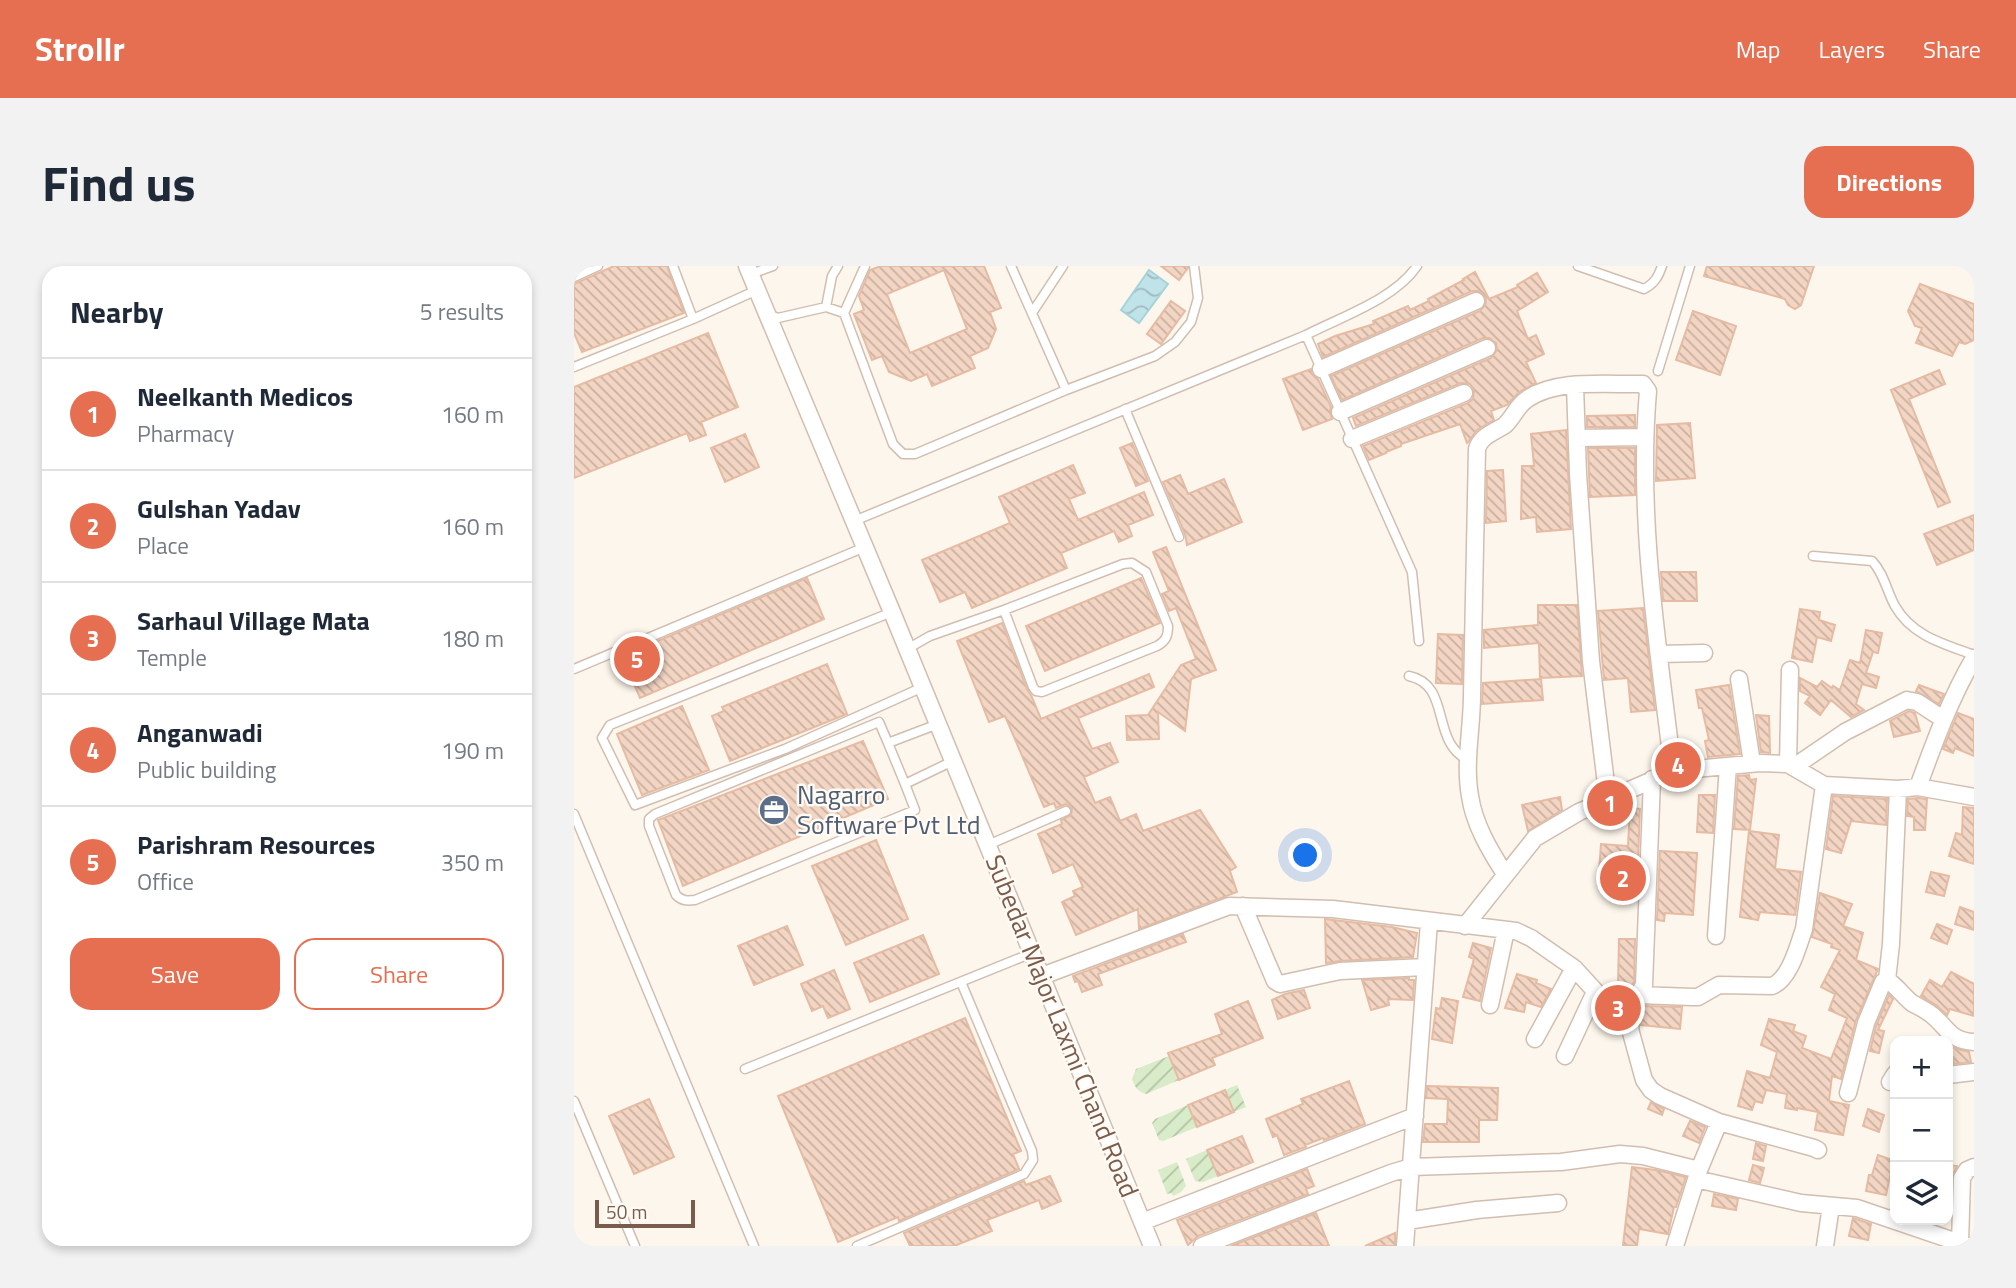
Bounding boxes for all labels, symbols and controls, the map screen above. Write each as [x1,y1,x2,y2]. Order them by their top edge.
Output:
text: Strollr [35,24,125,74]
text: Map [1736,31,1781,67]
text: Layers [1819,31,1885,67]
text: Share [1923,31,1981,67]
text: Find us [42,145,196,220]
button: Directions [1804,146,1974,218]
text: Nearby [70,289,163,335]
text: 5 results [420,294,504,329]
text: Neelkanth Medicos [137,377,353,416]
text: 1 [87,397,99,432]
text: 160 m [441,397,504,432]
text: Pharmacy [137,416,234,451]
text: Gulshan Yadav [137,489,301,528]
text: 2 [87,509,99,544]
text: 160 m [441,509,504,544]
text: Place [137,528,189,563]
text: Sarhaul Village Mata [137,601,370,640]
text: 3 [87,621,99,656]
text: 180 m [441,621,504,656]
pin: 5 [614,633,660,685]
text: Temple [137,640,207,675]
text: Anganwadi [137,713,263,752]
text: 4 [87,733,99,768]
text: 190 m [441,733,504,768]
pin: 4 [1655,739,1701,791]
text: Public building [137,752,276,787]
place label: Nagarro Software Pvt Ltd [797,775,980,844]
pin: 1 [1587,777,1633,829]
office icon: Nagarro Software Pvt Ltd [757,793,791,827]
text: Parishram Resources [137,825,375,864]
your location [1288,838,1322,872]
text: 5 [87,845,99,880]
text: 350 m [441,845,504,880]
street label: Subedar Major Laxmi Chand Road [976,849,1149,1203]
pin: 2 [1600,852,1646,904]
text: Office [137,864,194,899]
button: Save [70,938,280,1010]
button: Share [294,938,504,1010]
pin: 3 [1595,982,1641,1034]
map controls [1890,1036,1953,1225]
button: + [1890,1036,1953,1099]
button: − [1890,1099,1953,1162]
button: layers [1890,1162,1953,1225]
scale bar [595,1197,695,1229]
text: 50 m [606,1197,647,1226]

